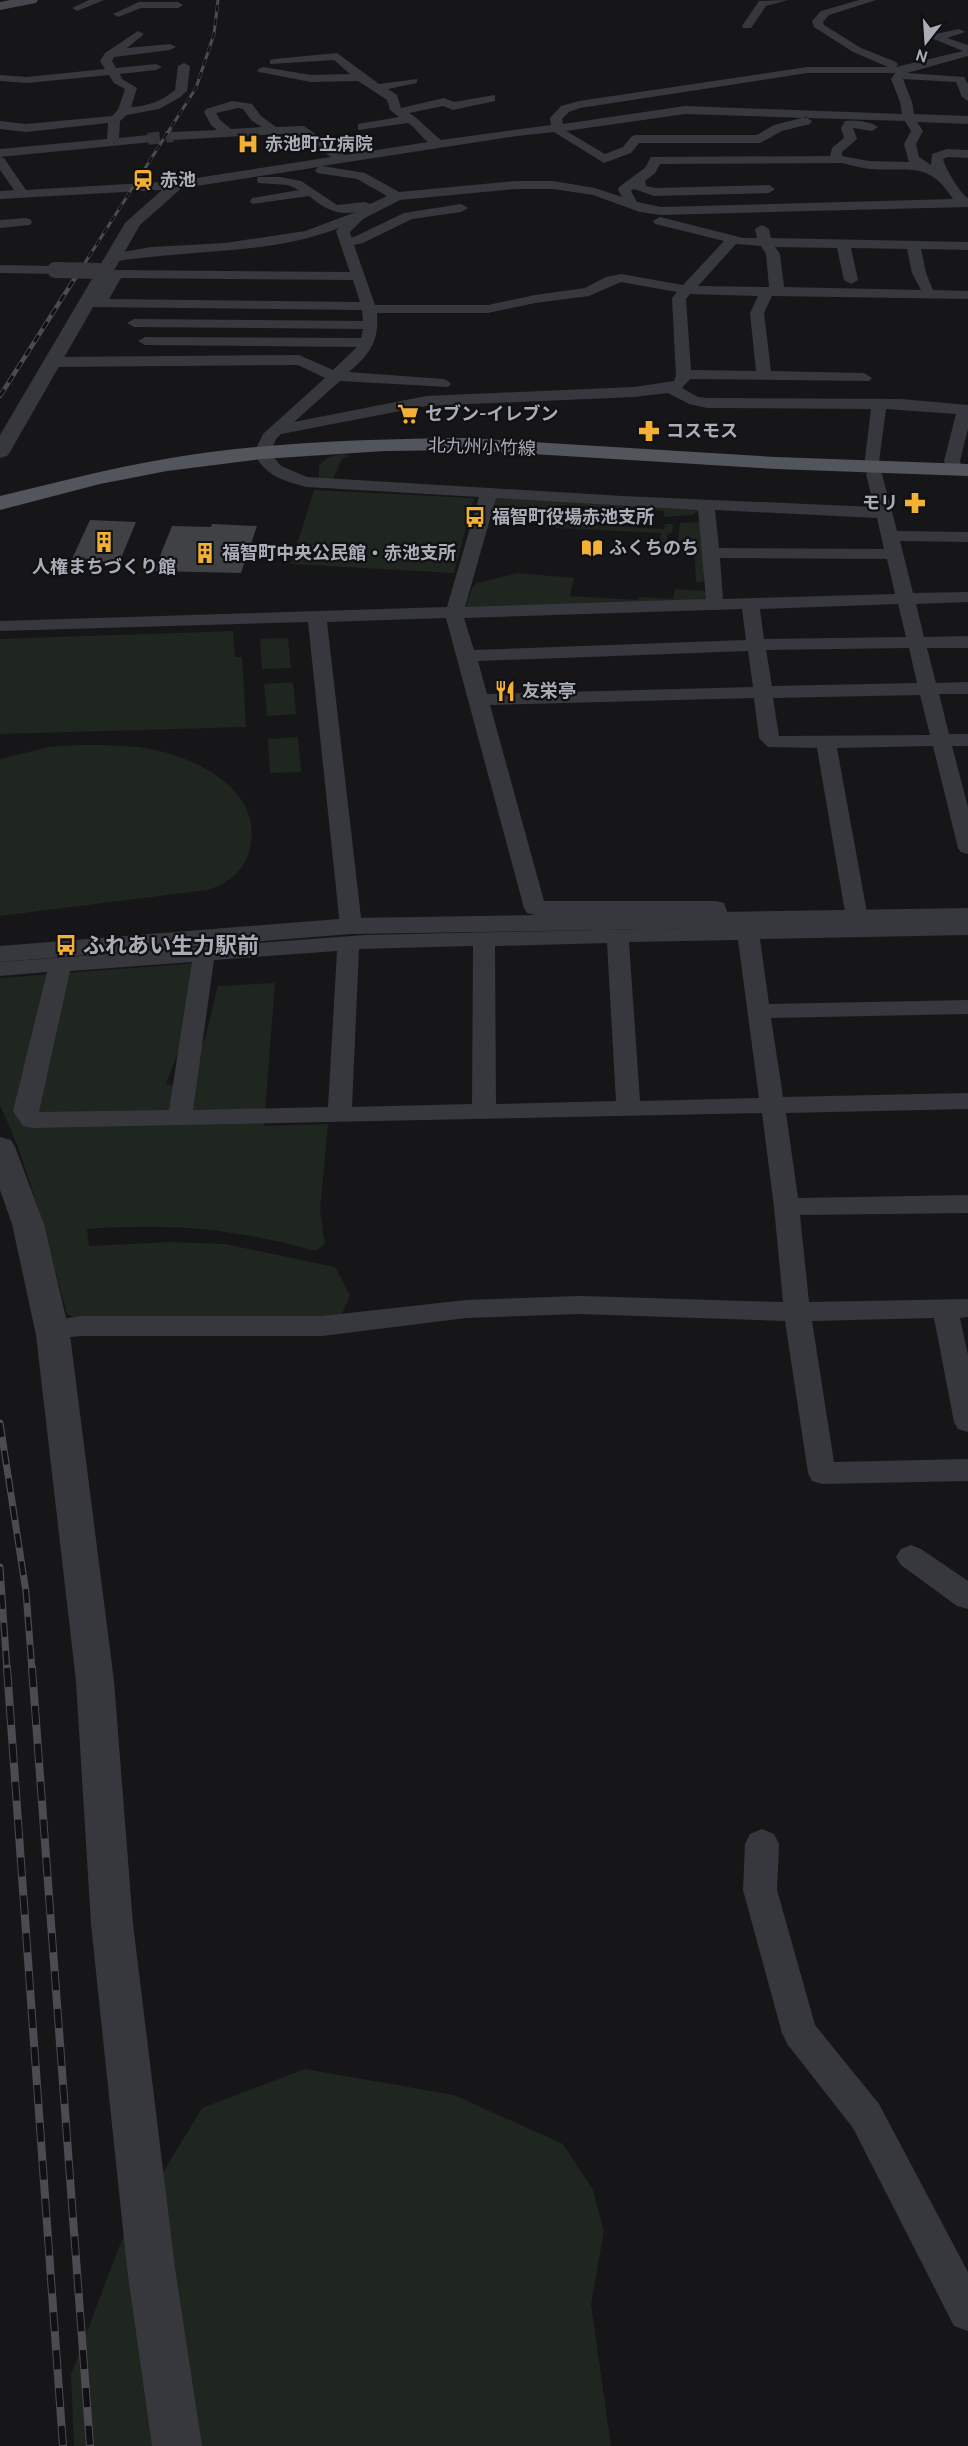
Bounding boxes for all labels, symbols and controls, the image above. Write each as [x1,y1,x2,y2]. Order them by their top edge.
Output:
north arrow [896,12,956,72]
text: N [914,45,930,67]
hospital icon: 赤池町立病院 [236,132,260,156]
place label: 赤池町立病院 [265,133,373,155]
station icon: 赤池 [131,168,155,192]
place label: 赤池 [160,169,196,191]
supermarket icon: セブン-イレブン [396,402,420,426]
place label: セブン-イレブン [425,403,559,425]
pharmacy icon: コスモス [637,419,661,443]
place label: コスモス [666,420,738,442]
street label: 北九州小竹線 [428,434,536,460]
pharmacy icon: モリ [903,491,927,515]
place label: モリ [862,492,898,514]
bus stop icon: 福智町役場赤池支所 [463,505,487,529]
place label: 福智町役場赤池支所 [492,506,654,528]
building icon: 人権まちづくり館 [92,530,116,554]
library icon: ふくちのち [580,536,604,560]
place label: ふくちのち [609,537,699,559]
building icon: 福智町中央公民館・赤池支所 [193,541,217,565]
place label: 福智町中央公民館・赤池支所 [222,542,456,564]
place label: 人権まちづくり館 [32,556,176,578]
restaurant icon: 友栄亭 [493,679,517,703]
place label: 友栄亭 [522,680,576,702]
place label: ふれあい生力駅前 [83,932,259,959]
bus stop icon: ふれあい生力駅前 [54,933,78,957]

